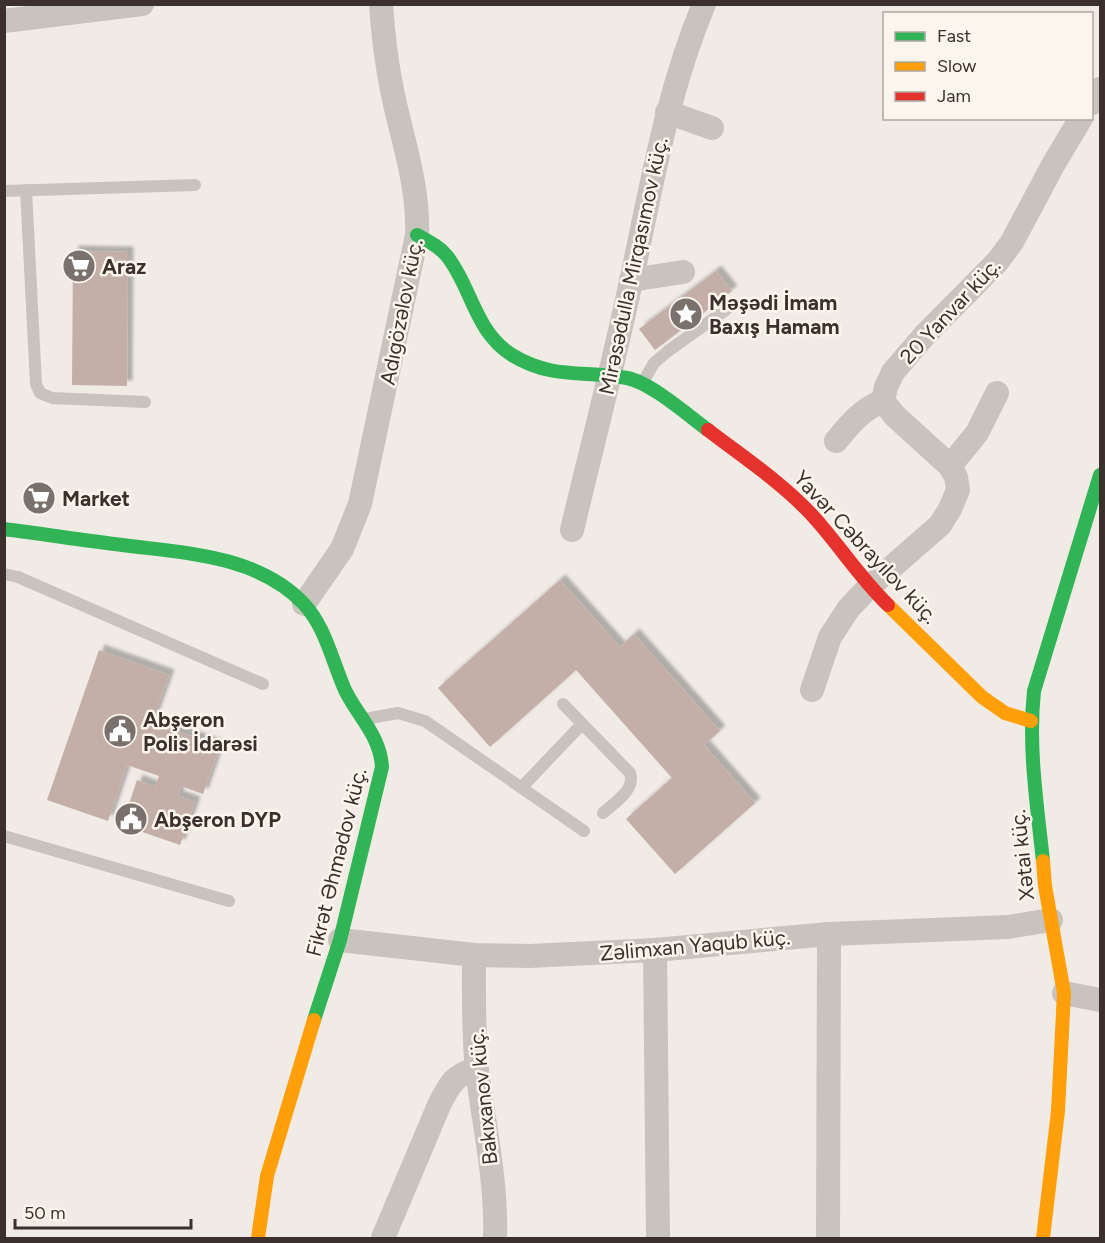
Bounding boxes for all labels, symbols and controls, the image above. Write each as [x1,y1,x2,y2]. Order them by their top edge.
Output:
legend [883,12,1093,120]
text: Fast [937,25,971,47]
text: Slow [937,55,976,77]
text: Jam [937,85,971,107]
street label: Mirəsədulla Mirqasımov küç. [593,135,673,397]
street label: Adıgözəlov küç. [375,237,427,387]
supermarket icon: Araz [61,248,97,284]
street label: 20 Yanvar küç. [895,253,1005,369]
place label: Araz [102,254,146,279]
place label: Məşədi İmam Baxış Hamam [709,290,840,339]
place icon: Məşədi İmam Baxış Hamam [668,296,704,332]
street label: Yavər Cəbrayılov küç. [789,465,943,629]
supermarket icon: Market [21,480,57,516]
place label: Market [62,486,130,511]
place label: Abşeron Polis İdarəsi [143,707,258,756]
public building icon: Abşeron Polis İdarəsi [102,713,138,749]
street label: Fikrət Əhmədov küç. [300,765,372,959]
public building icon: Abşeron DYP [113,801,149,837]
place label: Abşeron DYP [154,807,281,832]
street label: Xətai küç. [1005,809,1039,901]
street label: Zəlimxan Yaqub küç. [599,924,791,966]
street label: Bakıxanov küç. [463,1028,503,1166]
scale bar [15,1192,190,1230]
text: 50 m [24,1202,66,1224]

